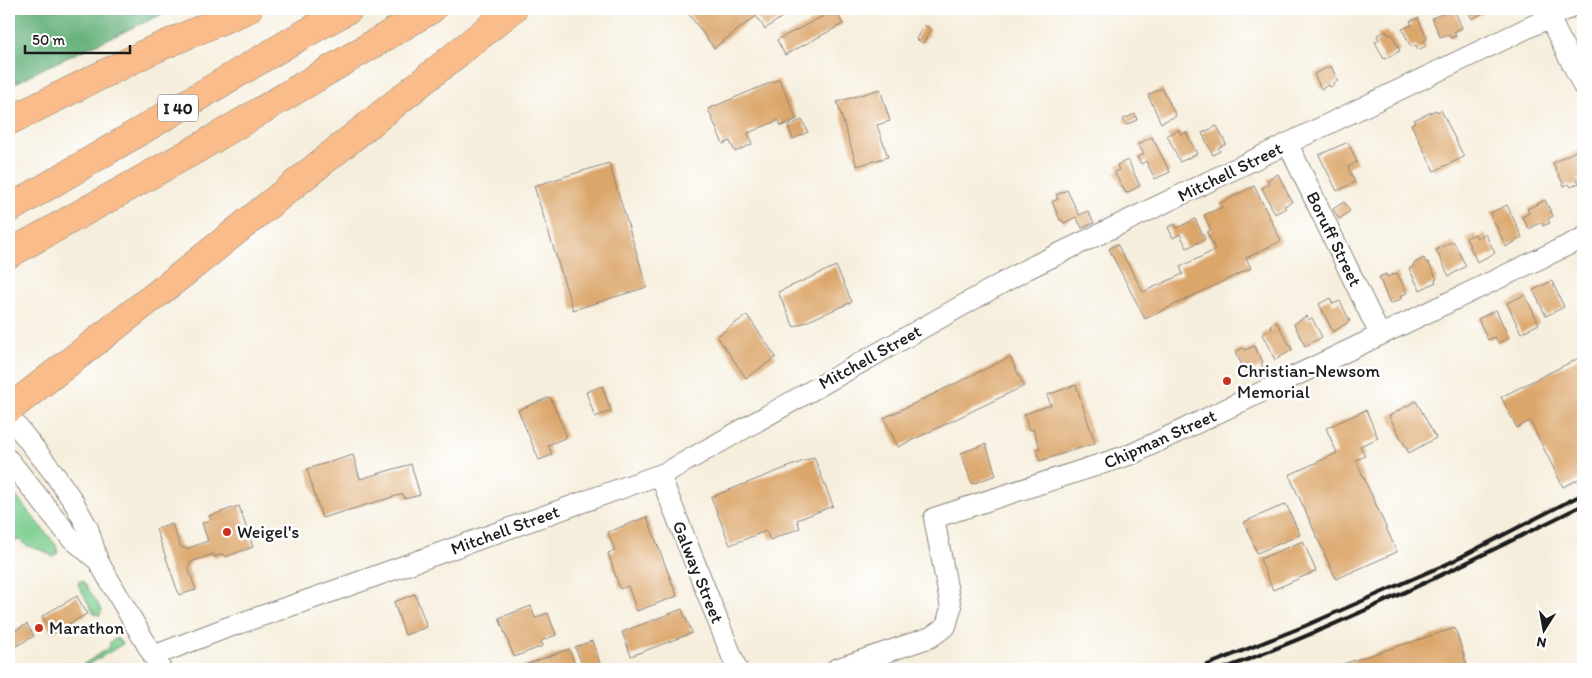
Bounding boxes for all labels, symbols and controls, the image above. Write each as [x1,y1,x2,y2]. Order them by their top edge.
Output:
scale bar [25,22,130,54]
text: 50 m [32,31,65,49]
road number: I 40 [158,95,198,122]
street label: Mitchell Street [1174,137,1286,207]
street label: Boruff Street [1302,188,1367,290]
street label: Mitchell Street [815,320,925,394]
place label: Christian-Newsom Memorial [1237,360,1380,403]
marker: Christian-Newsom Memorial [1221,375,1233,387]
street label: Chipman Street [1100,404,1220,474]
street label: Mitchell Street [448,500,563,560]
street label: Galway Street [668,518,729,627]
place label: Weigel's [237,521,299,543]
marker: Weigel's [221,526,233,538]
north arrow [1520,606,1570,656]
place label: Marathon [49,617,124,639]
marker: Marathon [33,622,45,634]
text: N [1535,633,1548,652]

